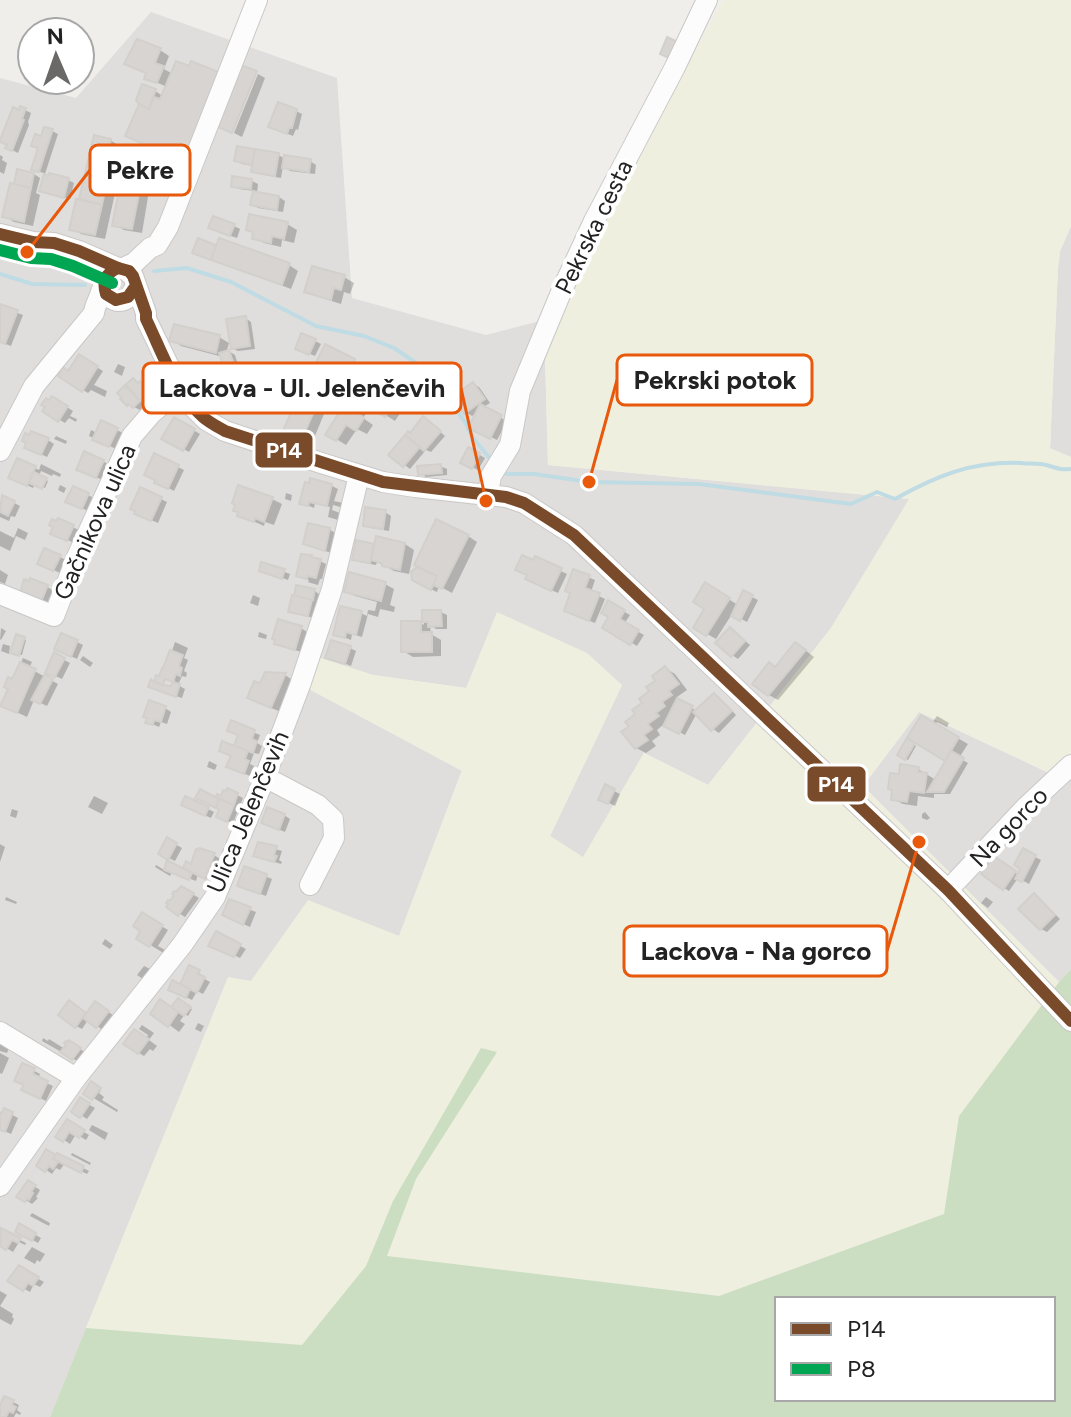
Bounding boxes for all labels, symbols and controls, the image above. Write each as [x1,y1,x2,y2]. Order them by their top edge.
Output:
north arrow [16,16,96,96]
text: N [46,23,64,50]
callout: Pekre [90,145,190,195]
text: Pekre [106,154,174,186]
street label: Pekrska cesta [549,155,639,299]
callout: Pekrski potok [617,355,812,405]
callout: Lackova - Ul. Jelenčevih [143,363,461,413]
text: Pekrski potok [634,364,796,396]
text: Lackova - Ul. Jelenčevih [159,372,445,404]
line badge: P14 [254,431,314,469]
text: P14 [266,437,302,464]
street label: Gačnikova ulica [47,440,142,604]
street label: Ulica Jelenčevih [200,726,295,897]
line badge: P14 [806,765,867,803]
text: P14 [818,771,854,798]
street label: Na gorco [964,781,1054,873]
callout: Lackova - Na gorco [624,926,887,976]
text: Lackova - Na gorco [641,935,871,967]
legend [775,1297,1055,1401]
text: P14 [847,1314,886,1343]
text: P8 [847,1354,876,1383]

